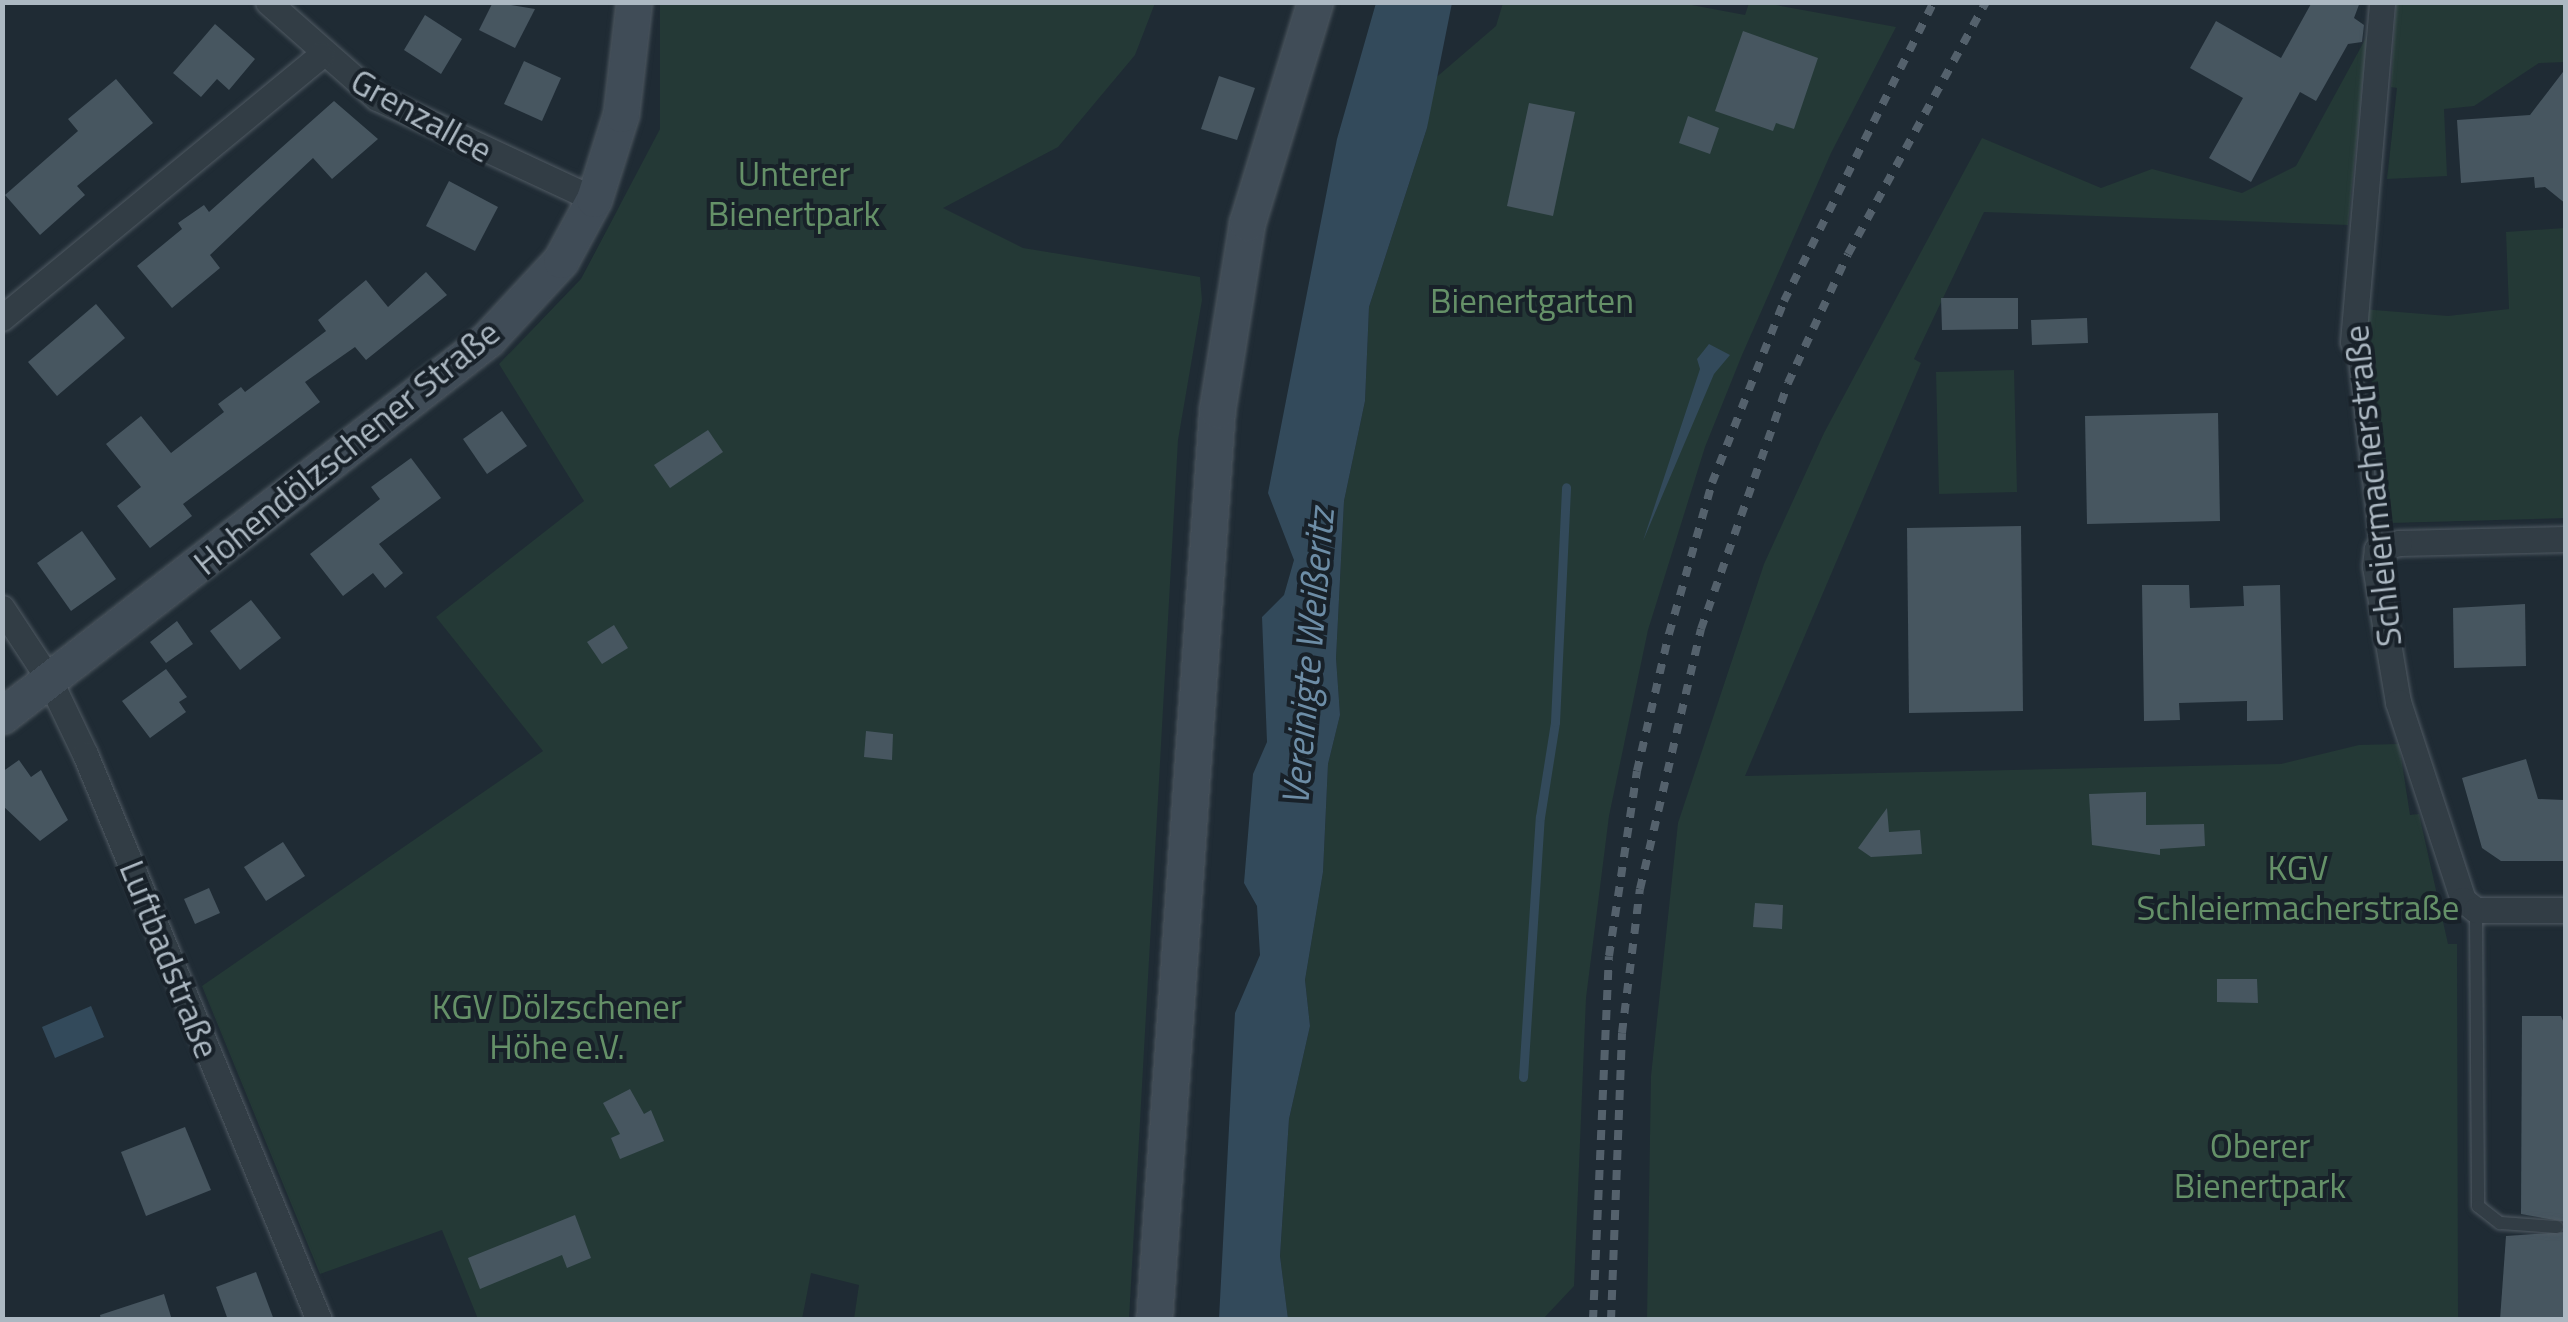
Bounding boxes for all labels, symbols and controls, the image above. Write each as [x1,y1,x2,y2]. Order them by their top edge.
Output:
street label: Grenzallee [344,59,500,171]
park label: Unterer Bienertpark [708,152,880,234]
park label: Bienertgarten [1430,279,1634,321]
street label: Hohendölzschener Straße [185,311,507,583]
street label: Schleiermacherstraße [2334,323,2410,649]
water label: Vereinigte Weißeritz [1272,506,1344,808]
park label: KGV Schleiermacherstraße [2137,846,2459,928]
street label: Luftbadstraße [111,854,229,1064]
park label: KGV Dölzschener Höhe e.V. [432,985,682,1067]
park label: Oberer Bienertpark [2174,1124,2346,1206]

